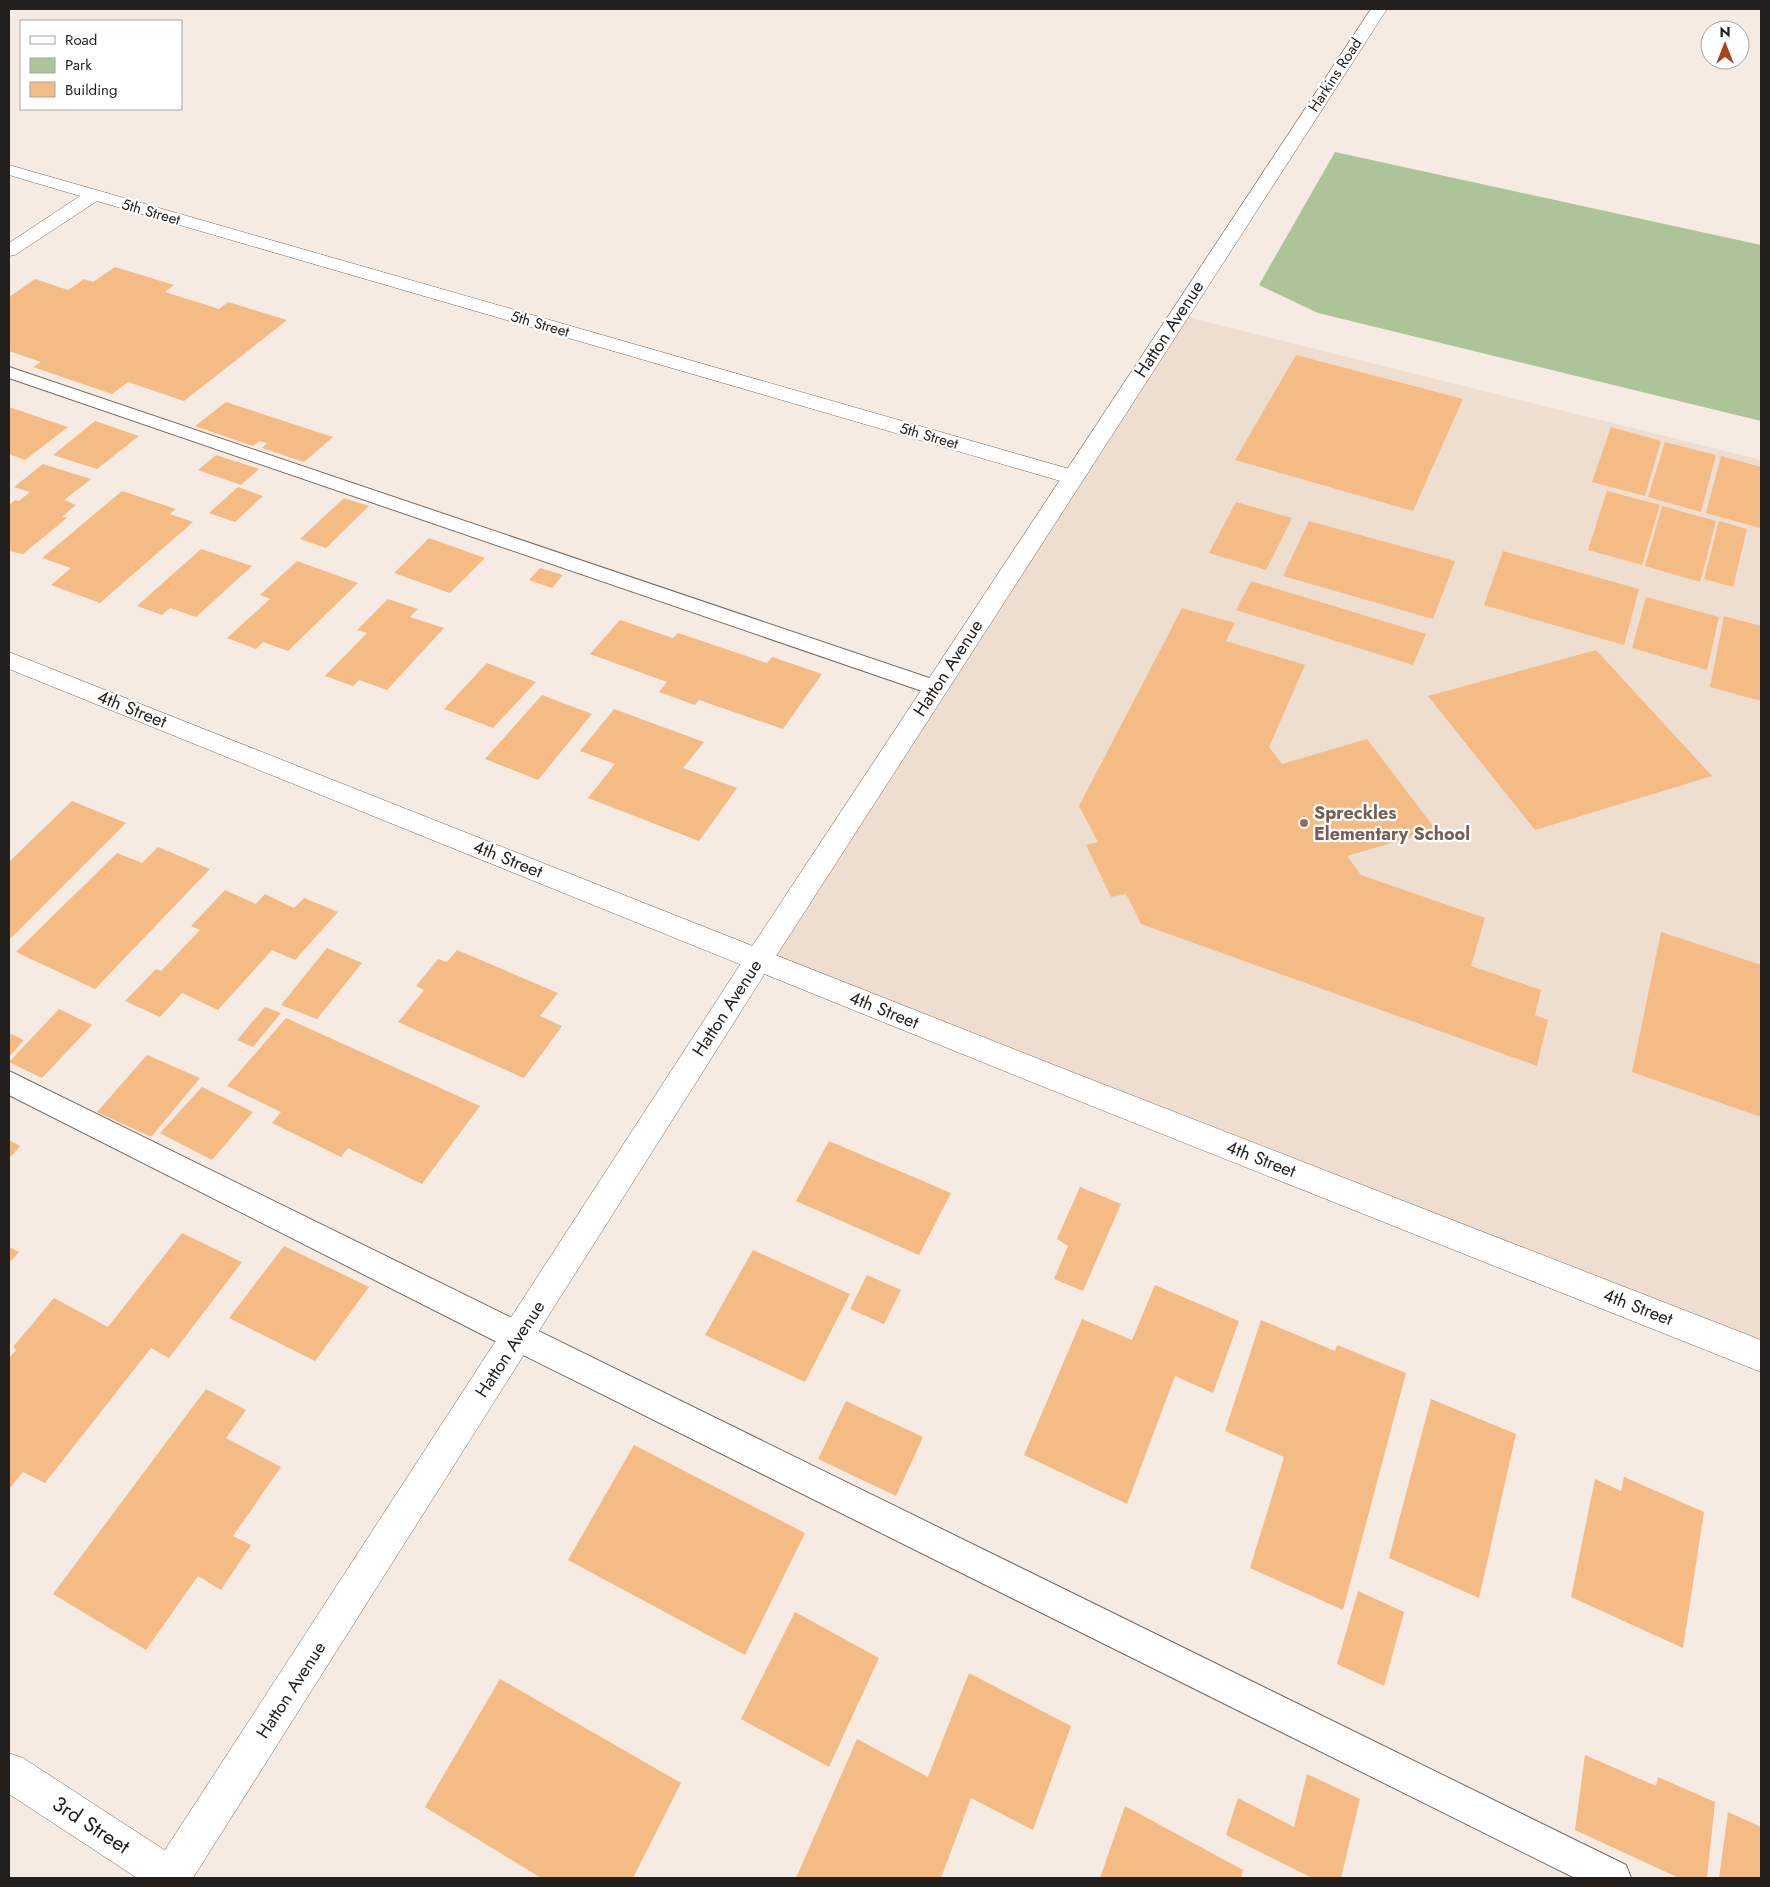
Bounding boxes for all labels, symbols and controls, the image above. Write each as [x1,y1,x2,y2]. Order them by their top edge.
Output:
legend [20,20,182,110]
north arrow [1700,20,1750,70]
text: N [1719,22,1731,42]
text: Road [65,29,97,51]
street label: Harkins Road [1303,34,1367,116]
text: Park [65,54,92,76]
text: Building [65,79,117,101]
street label: 5th Street [119,193,183,231]
street label: Hatton Avenue [1128,275,1210,383]
street label: 5th Street [508,305,572,343]
street label: 5th Street [897,417,961,455]
street label: Hatton Avenue [907,614,989,722]
street label: 4th Street [93,683,171,735]
place label: Spreckles Elementary School [1314,800,1470,847]
marker: Spreckles Elementary School [1298,817,1310,829]
street label: 4th Street [469,833,547,885]
street label: Hatton Avenue [686,954,768,1062]
street label: 4th Street [845,984,923,1036]
street label: 4th Street [1222,1134,1300,1184]
street label: 4th Street [1599,1282,1677,1332]
street label: Hatton Avenue [469,1295,551,1403]
street label: Hatton Avenue [250,1636,332,1744]
street label: 3rd Street [46,1789,136,1861]

